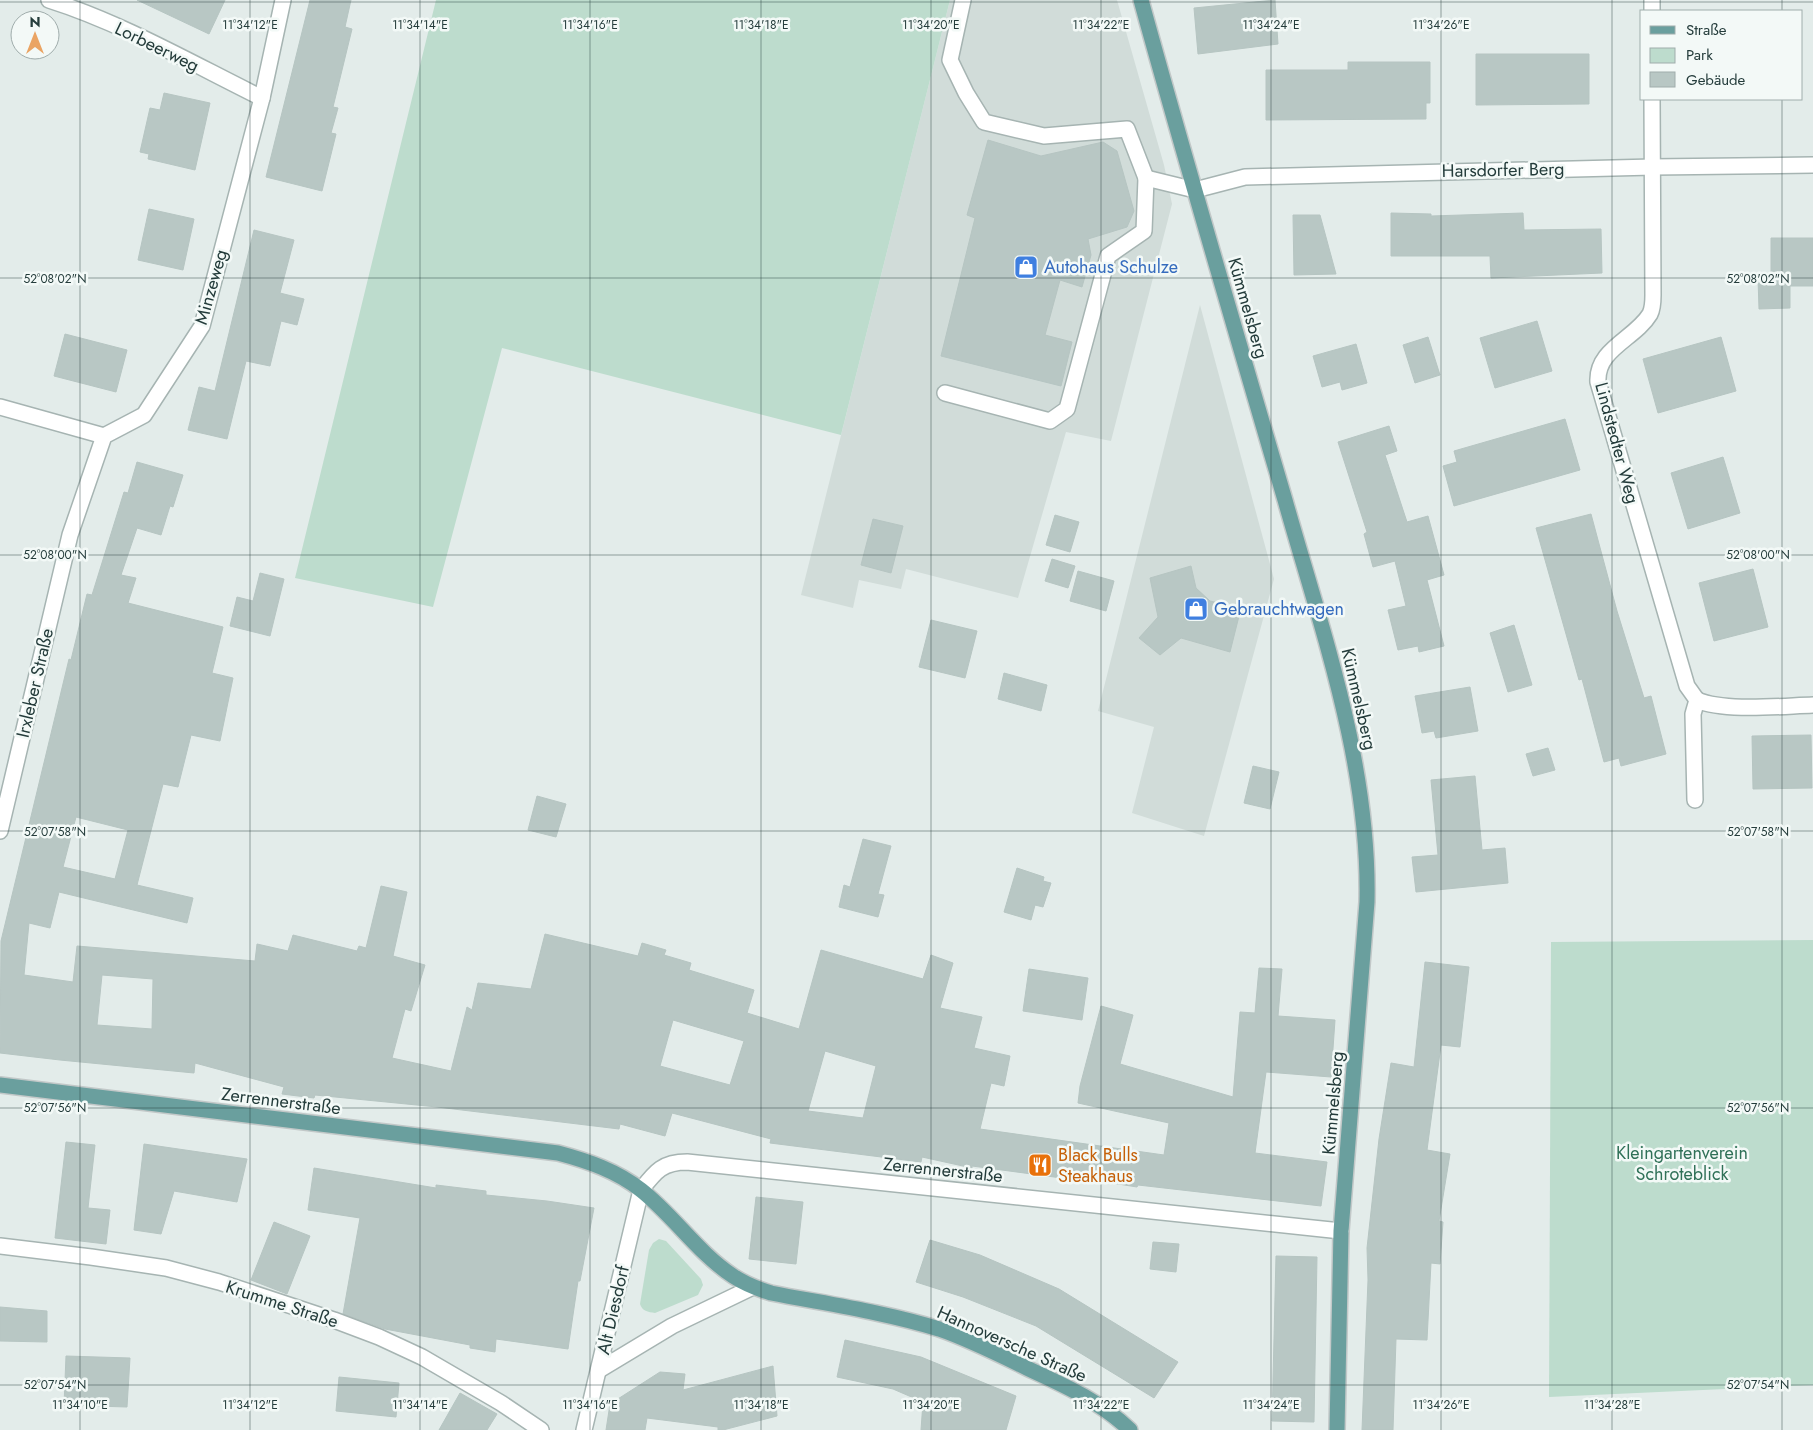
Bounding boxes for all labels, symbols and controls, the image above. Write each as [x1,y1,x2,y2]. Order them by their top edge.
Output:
north arrow [10,10,60,60]
legend [1640,10,1803,100]
text: N [29,12,41,32]
street label: Lorbeerweg [110,15,204,79]
text: 11°34'12"E [222,16,278,34]
text: 11°34'14"E [392,16,448,34]
text: 11°34'16"E [562,16,618,34]
text: 11°34'18"E [733,16,789,34]
text: 11°34'20"E [902,16,960,34]
text: 11°34'22"E [1073,16,1129,34]
text: 11°34'24"E [1242,16,1300,34]
text: 11°34'26"E [1412,16,1470,34]
text: Straße [1686,19,1727,41]
text: Park [1686,44,1713,66]
text: Gebäude [1686,69,1746,91]
street label: Harsdorfer Berg [1441,156,1565,184]
street label: Minzeweg [188,246,234,328]
shop icon: Autohaus Schulze [1013,254,1039,280]
place label: Autohaus Schulze [1044,254,1178,280]
street label: Kümmelsberg [1221,254,1275,362]
text: 52°08'02"N [23,270,87,288]
text: 52°08'02"N [1726,270,1790,288]
street label: Lindstedter Weg [1588,379,1646,507]
text: 52°08'00"N [23,546,87,564]
text: 52°08'00"N [1726,546,1790,564]
shop icon: Gebrauchtwagen [1183,596,1209,622]
place label: Gebrauchtwagen [1214,596,1344,622]
street label: Irxleber Straße [10,626,60,740]
street label: Kümmelsberg [1335,645,1383,753]
text: 52°07'58"N [24,823,86,841]
text: 52°07'58"N [1727,823,1789,841]
street label: Kümmelsberg [1316,1050,1350,1156]
street label: Zerrennerstraße [220,1081,342,1121]
text: 52°07'56"N [24,1099,86,1117]
text: 52°07'56"N [1727,1099,1789,1117]
park label: Kleingartenverein Schroteblick [1616,1140,1748,1187]
place label: Black Bulls Steakhaus [1058,1142,1138,1189]
street label: Zerrennerstraße [882,1151,1004,1189]
restaurant icon: Black Bulls Steakhaus [1027,1152,1053,1178]
street label: Alt Diesdorf [590,1262,636,1357]
street label: Krumme Straße [222,1274,342,1334]
street label: Hannoversche Straße [933,1299,1091,1389]
text: 52°07'54"N [24,1376,86,1394]
text: 52°07'54"N [1727,1376,1789,1394]
text: 11°34'10"E [52,1396,108,1414]
text: 11°34'12"E [222,1396,278,1414]
text: 11°34'14"E [392,1396,448,1414]
text: 11°34'16"E [562,1396,618,1414]
text: 11°34'18"E [733,1396,789,1414]
text: 11°34'20"E [902,1396,960,1414]
text: 11°34'22"E [1073,1396,1129,1414]
text: 11°34'24"E [1242,1396,1300,1414]
text: 11°34'26"E [1412,1396,1470,1414]
text: 11°34'28"E [1584,1396,1640,1414]

